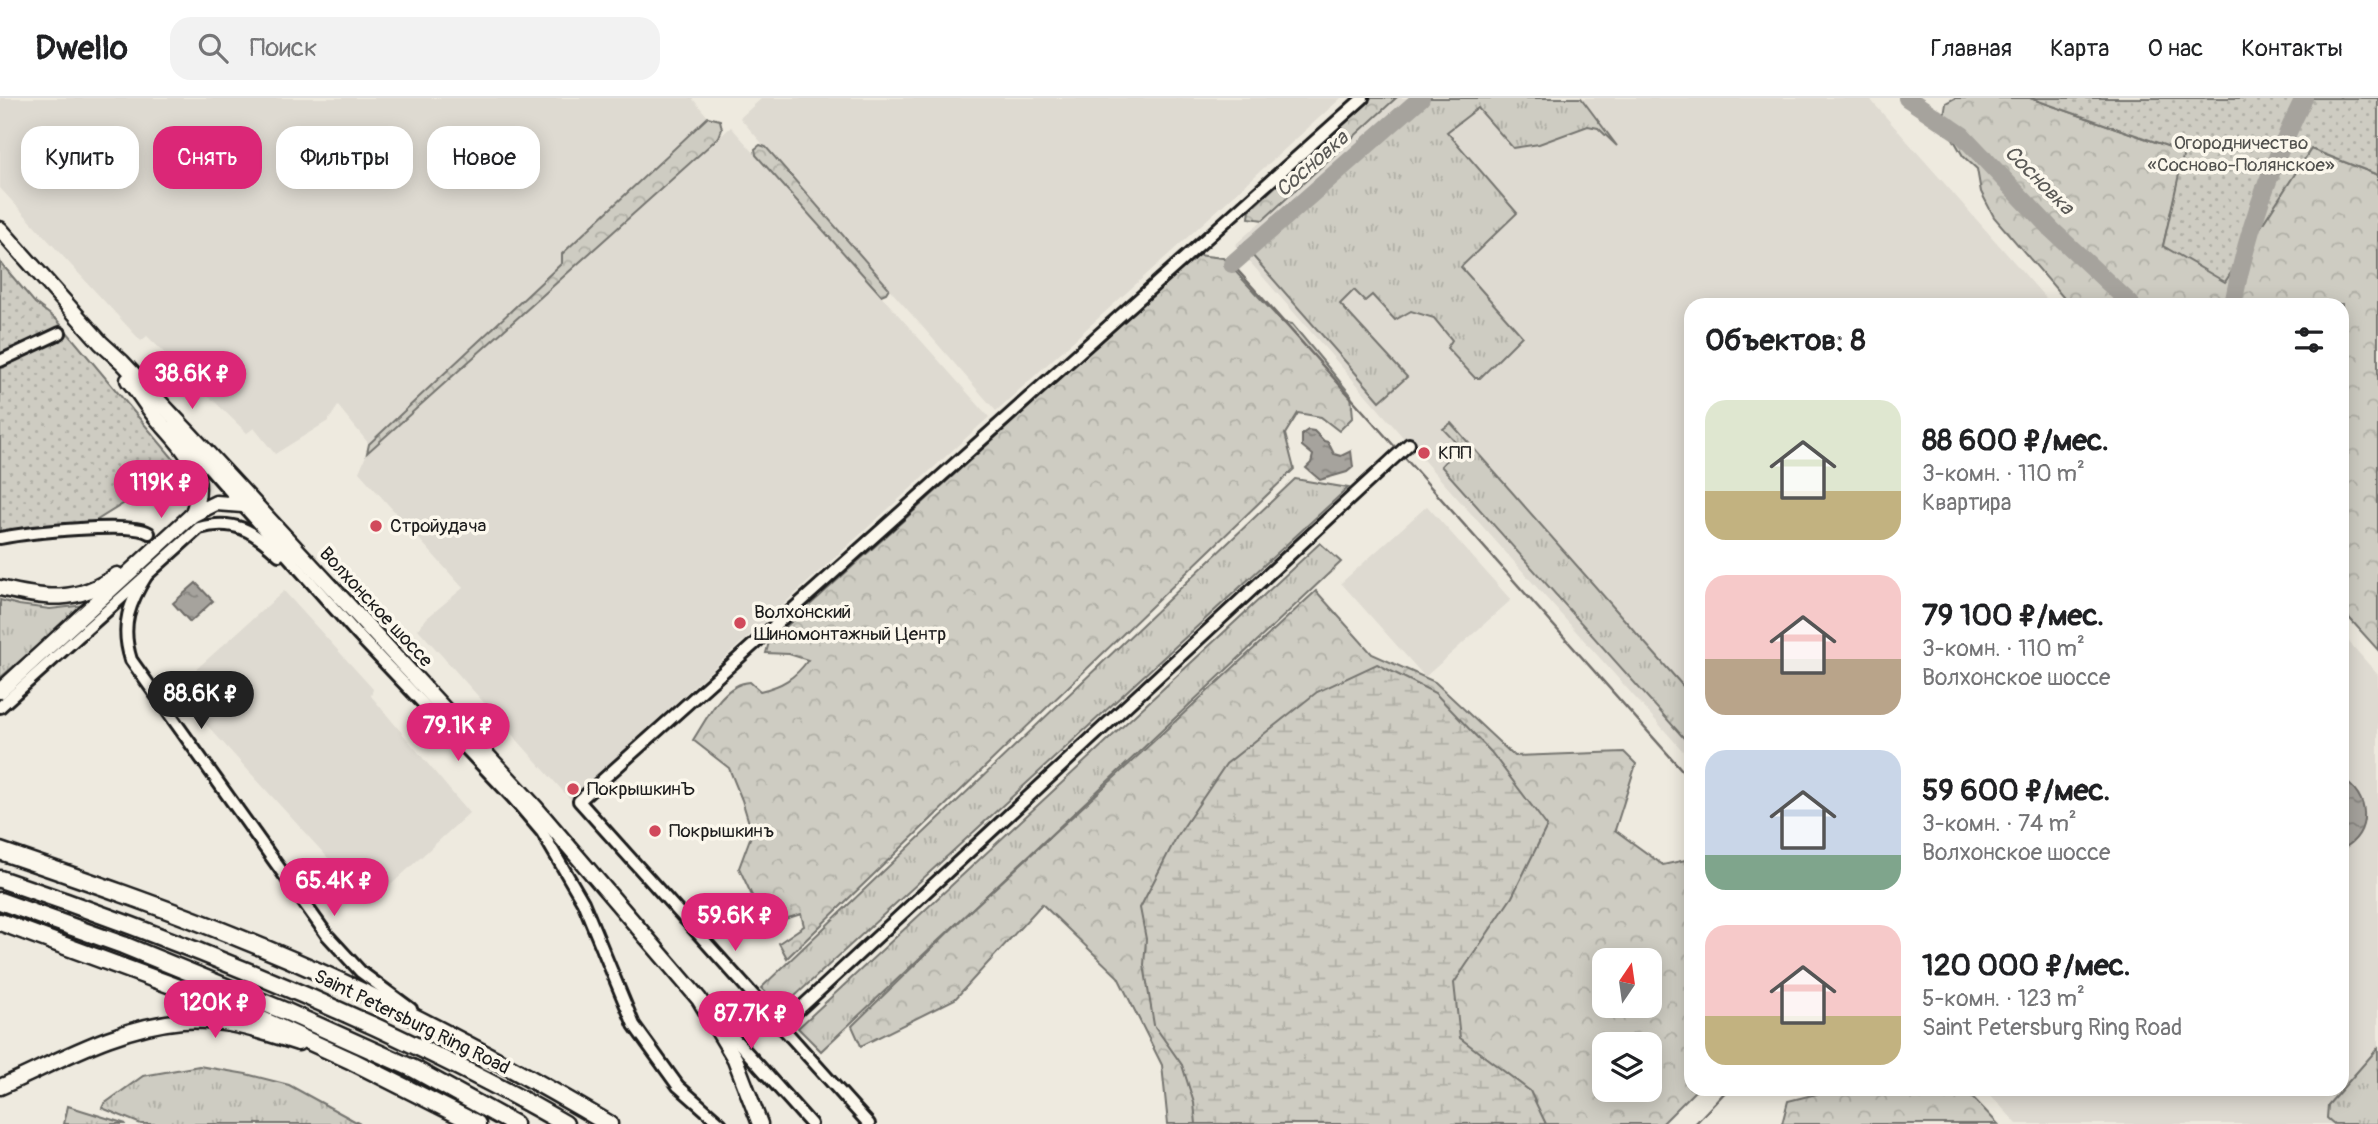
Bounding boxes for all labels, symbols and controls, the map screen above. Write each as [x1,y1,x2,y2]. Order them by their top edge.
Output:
search box [170,17,660,80]
text: Dwello [35,28,128,69]
icon: search [194,29,232,67]
text: Поиск [250,32,317,64]
text: Главная [1931,34,2012,63]
text: Карта [2050,34,2110,63]
text: О нас [2148,34,2203,63]
text: Контакты [2241,34,2343,63]
water label: Сосновка [1270,124,1355,203]
chip: Купить [21,126,139,189]
chip: Снять [153,126,262,189]
chip: Фильтры [276,126,413,189]
chip: Новое [427,126,540,189]
park label: Огородничество «Сосново-Полянское» [2147,131,2335,177]
water label: Сосновка [1998,139,2080,221]
icon: filters [2290,321,2328,359]
text: Объектов: 8 [1705,322,1866,359]
pin: 38.6K ₽ [127,352,257,411]
text: 38.6K ₽ [154,359,230,388]
text: 88 600 ₽/мес. [1922,422,2109,459]
icon: home [1761,428,1845,512]
place label: КПП [1438,441,1472,465]
marker: КПП [1416,445,1432,461]
text: 3-комн. · 110 m² [1922,459,2085,488]
pin: 119K ₽ [104,460,218,520]
text: 119K ₽ [130,468,192,497]
text: Квартира [1922,488,2011,517]
place label: Стройудача [390,514,486,538]
marker: Стройудача [368,518,384,534]
street label: Волхонское шоссе [314,542,438,673]
text: 79 100 ₽/мес. [1922,597,2104,634]
place label: Волхонский Шиномонтажный Центр [754,600,946,646]
icon: home [1761,603,1845,687]
marker: Волхонский Шиномонтажный Центр [732,615,748,631]
text: 3-комн. · 110 m² [1922,634,2085,663]
text: Волхонское шоссе [1922,663,2110,692]
pin: 88.6K ₽ [136,672,266,731]
text: 88.6K ₽ [164,679,238,708]
pin: 79.1K ₽ [393,704,523,763]
text: 79.1K ₽ [423,711,493,740]
text: 59 600 ₽/мес. [1922,772,2110,809]
place label: ПокрышкинЪ [587,777,695,801]
icon: home [1761,778,1845,862]
marker: ПокрышкинЪ [565,781,581,797]
text: 3-комн. · 74 m² [1922,809,2077,838]
place label: Покрышкинъ [669,819,775,843]
marker: Покрышкинъ [647,823,663,839]
text: Волхонское шоссе [1922,838,2110,867]
pin: 65.4K ₽ [269,858,399,918]
text: 65.4K ₽ [296,866,372,895]
pin: 59.6K ₽ [670,894,800,953]
text: 59.6K ₽ [697,901,773,930]
text: 120 000 ₽/мес. [1922,947,2131,984]
north arrow [1592,948,1662,1018]
map controls [1592,948,1662,1102]
icon: home [1761,953,1845,1037]
street label: Saint Petersburg Ring Road [310,964,514,1080]
pin: 120K ₽ [158,981,272,1040]
text: 5-комн. · 123 m² [1922,984,2085,1013]
text: 120K ₽ [180,988,250,1017]
pin: 87.7K ₽ [686,992,816,1051]
text: 87.7K ₽ [714,999,788,1028]
text: Saint Petersburg Ring Road [1922,1013,2182,1042]
button: layers [1592,1032,1662,1102]

